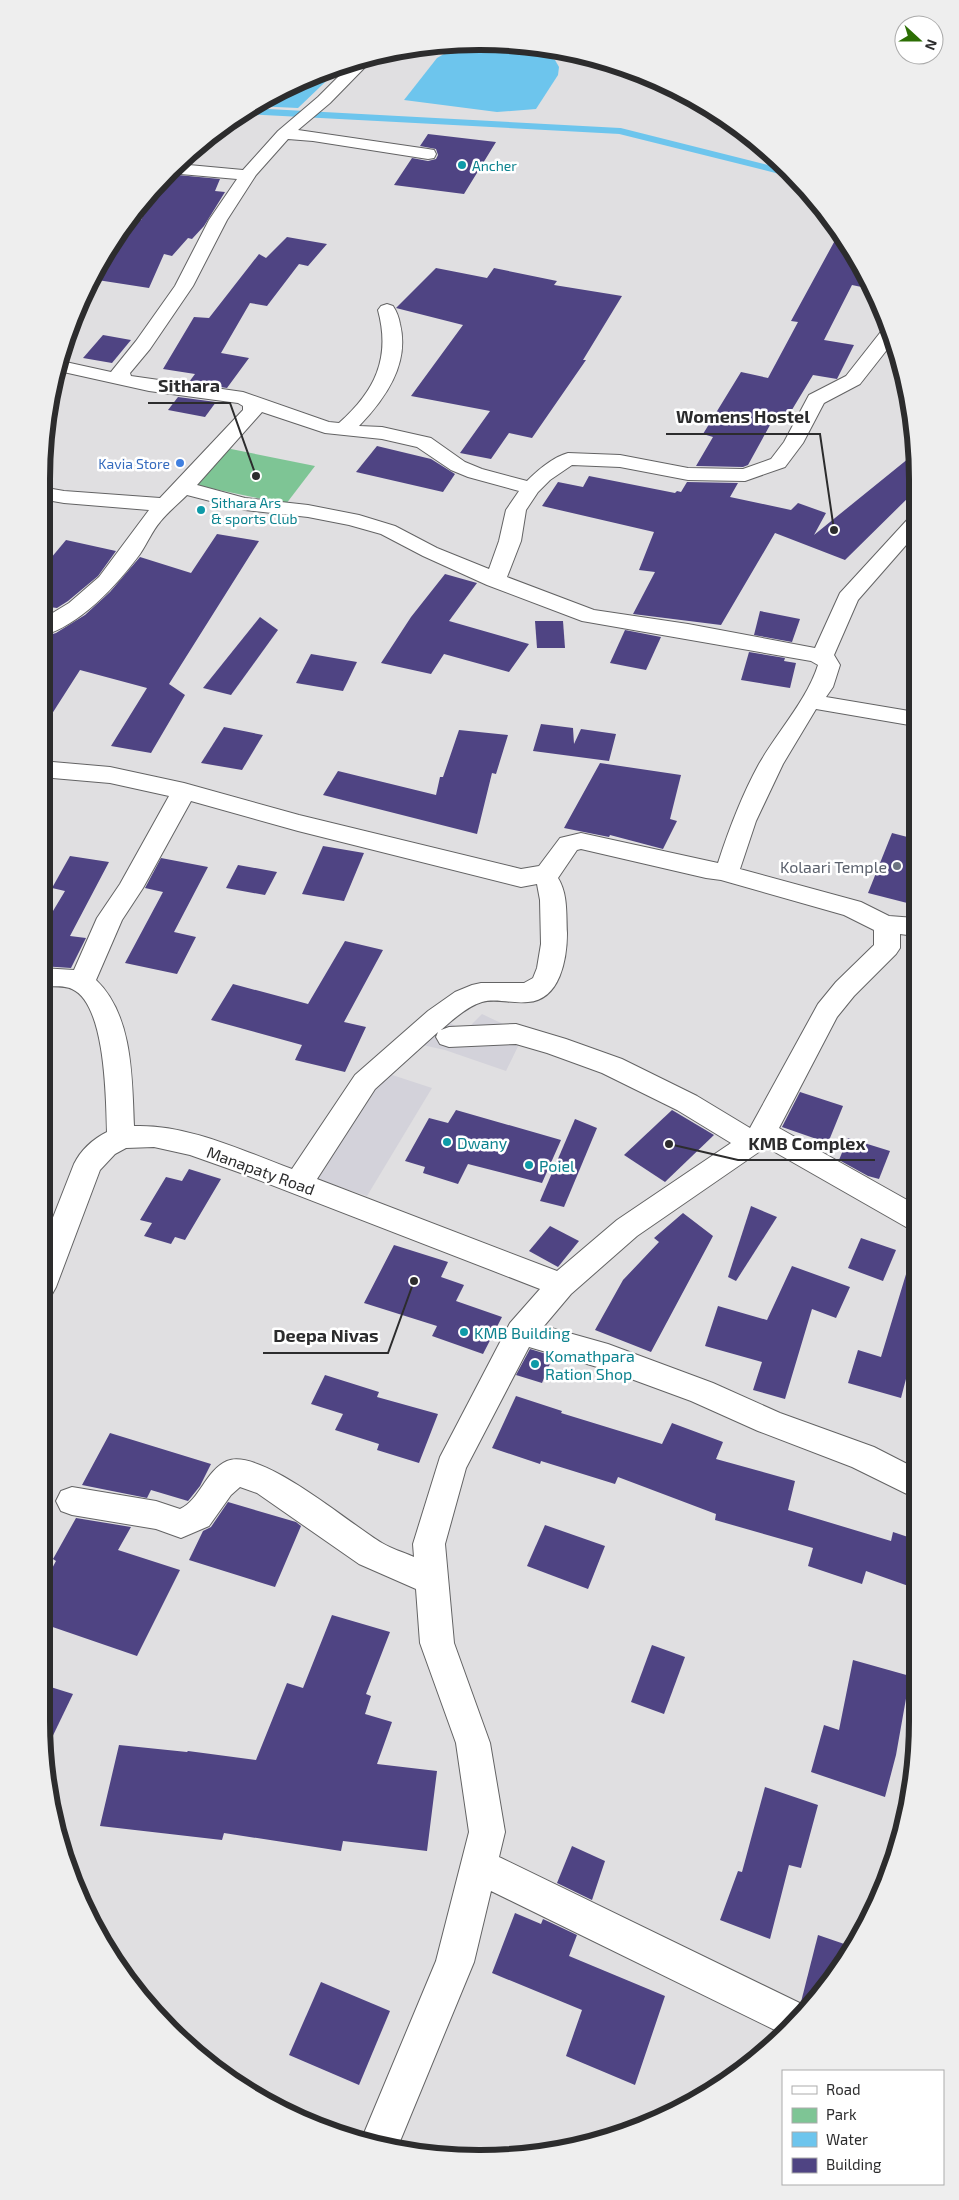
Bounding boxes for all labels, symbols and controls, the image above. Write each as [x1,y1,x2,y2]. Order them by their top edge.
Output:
north arrow [894,15,944,65]
text: N [922,37,941,53]
place label: Ancher [472,157,517,174]
marker: Ancher [456,159,468,171]
callout: Sithara [148,370,230,403]
text: Sithara [158,374,220,396]
callout: Womens Hostel [666,401,820,434]
text: Womens Hostel [676,405,810,427]
place label: Kavia Store [98,455,170,472]
marker: Kavia Store [174,457,186,469]
place label: Sithara Ars & sports Club [211,494,297,527]
marker: Sithara Ars & sports Club [195,504,207,516]
place label: Kolaari Temple [780,857,887,876]
marker: Kolaari Temple [891,860,903,872]
callout: KMB Complex [738,1127,875,1160]
text: KMB Complex [748,1132,866,1154]
place label: Dwany [457,1133,508,1152]
marker: Dwany [441,1136,453,1148]
street label: Manapaty Road [204,1142,318,1198]
place label: Poiel [539,1156,575,1175]
marker: Poiel [523,1159,535,1171]
callout: Deepa Nivas [263,1320,388,1353]
place label: KMB Building [474,1323,570,1342]
text: Deepa Nivas [273,1324,379,1346]
marker: KMB Building [458,1326,470,1338]
place label: Komathpara Ration Shop [545,1346,635,1383]
marker: Komathpara Ration Shop [529,1358,541,1370]
legend [782,2070,944,2185]
text: Road [826,2080,861,2098]
text: Park [826,2105,857,2123]
text: Water [826,2130,868,2148]
text: Building [826,2155,882,2173]

